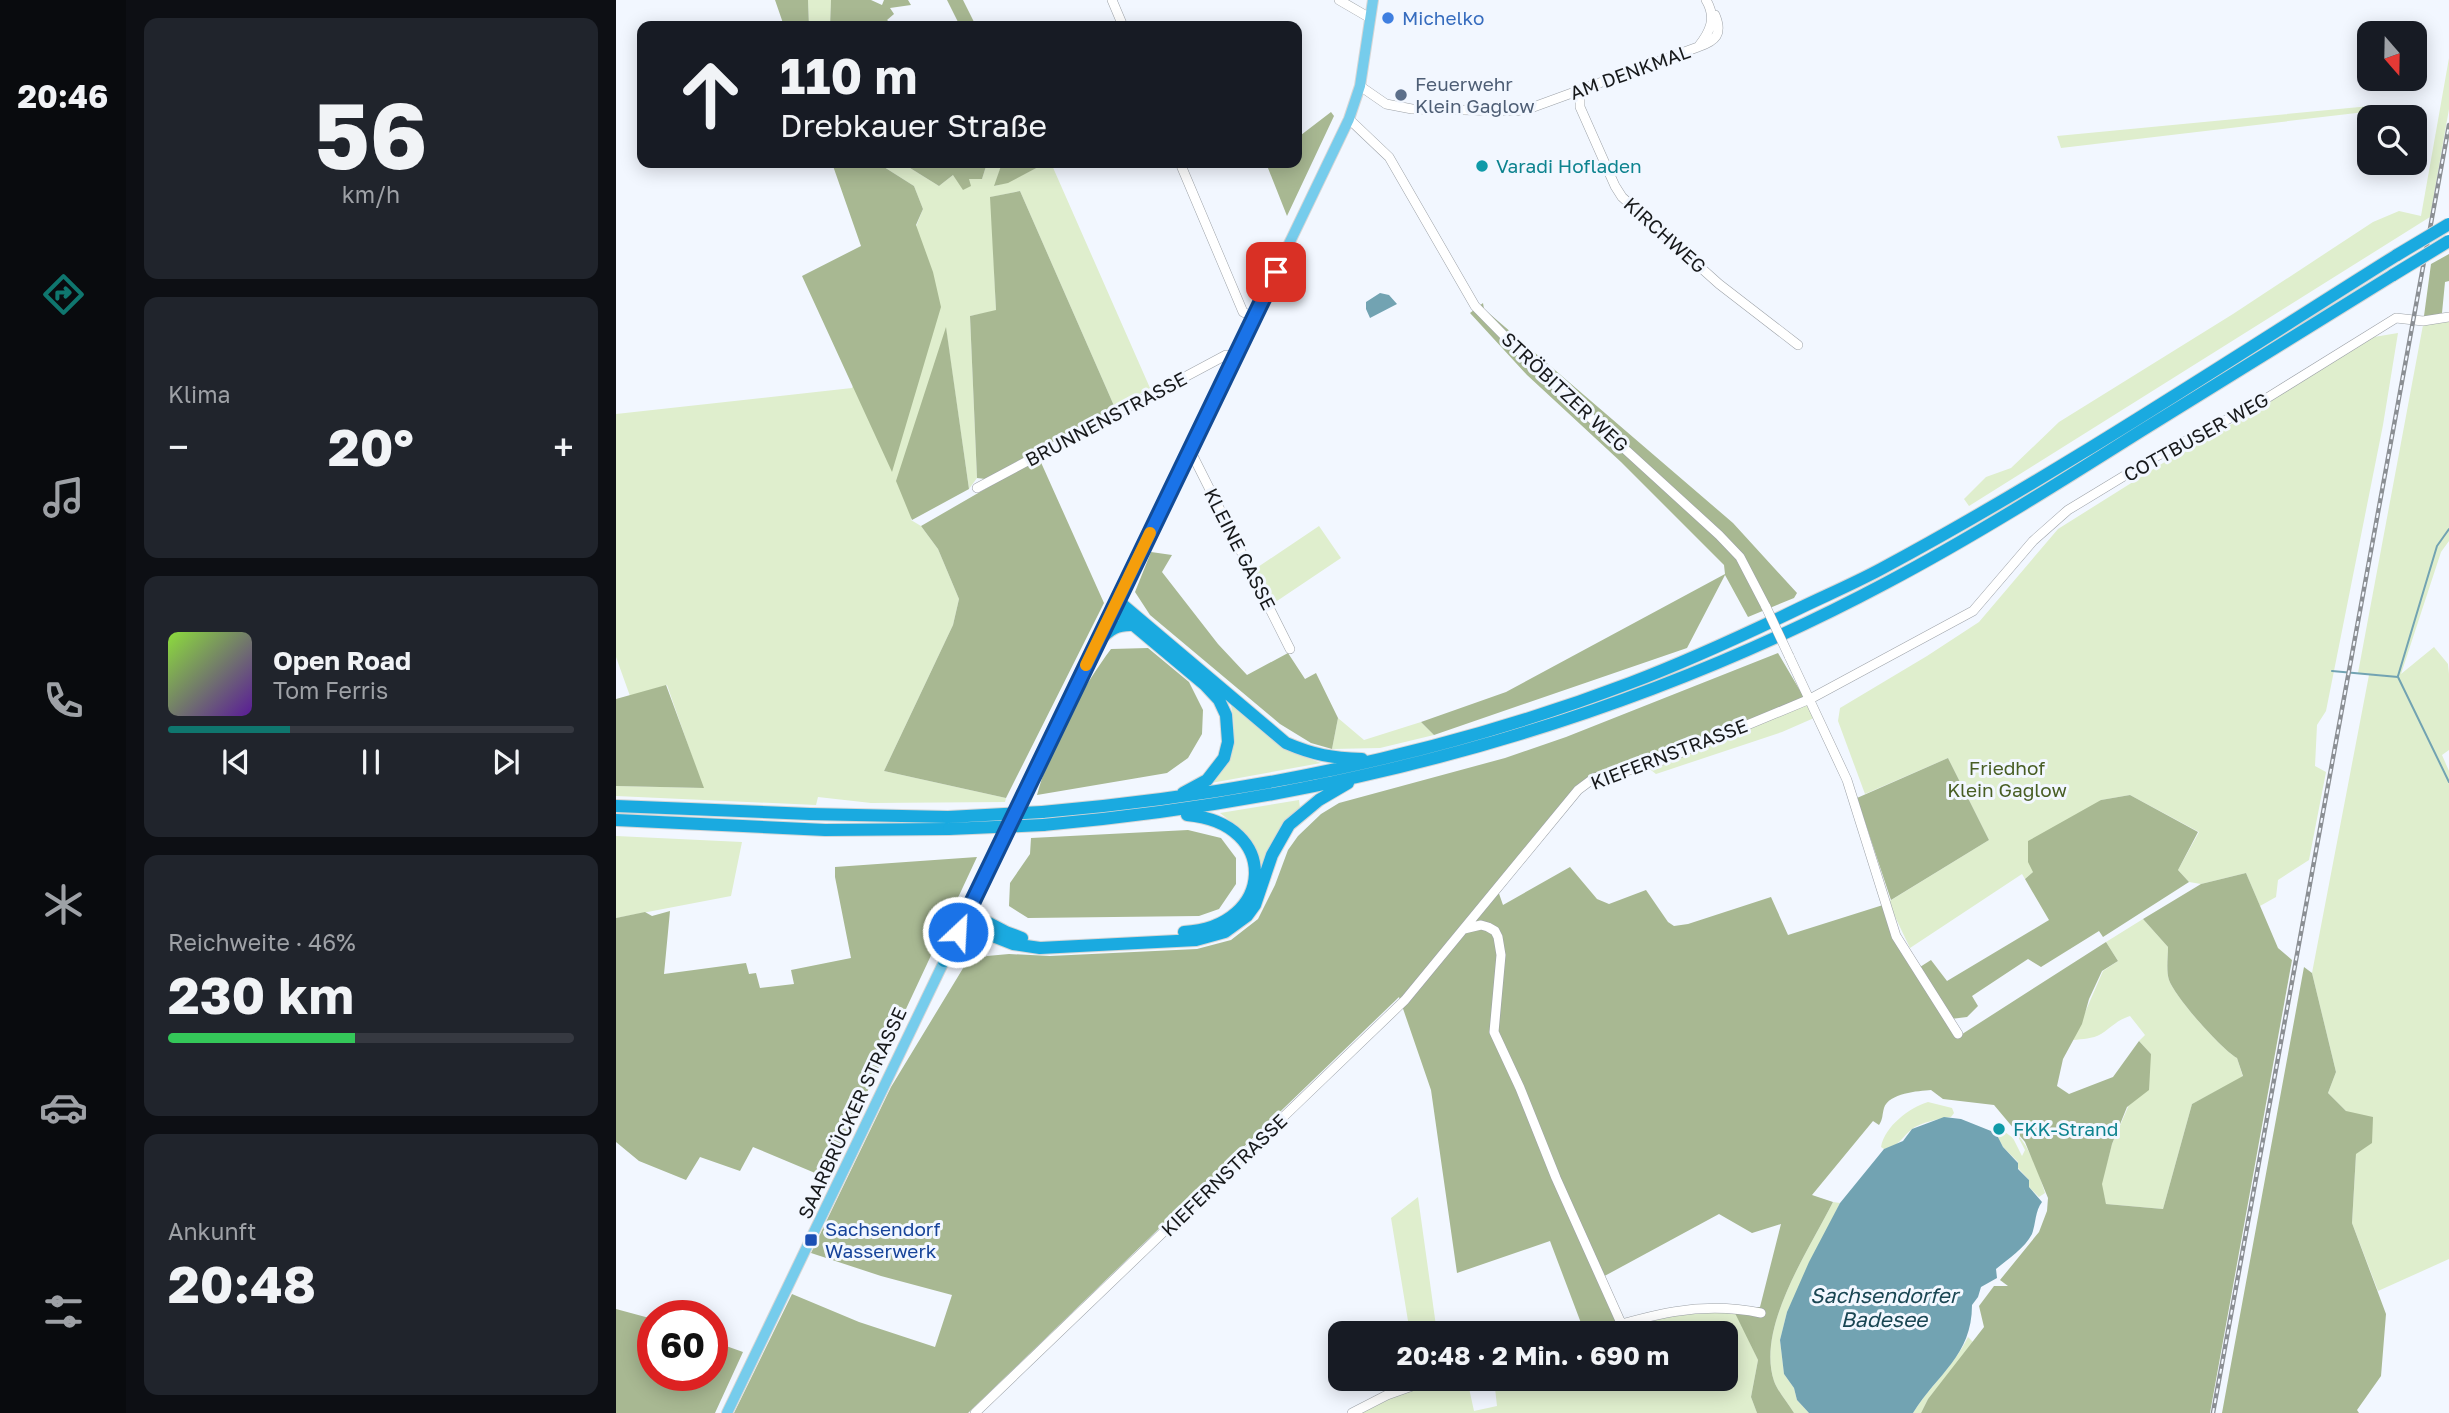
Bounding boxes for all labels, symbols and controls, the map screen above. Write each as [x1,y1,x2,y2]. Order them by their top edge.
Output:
place label: Michelko [1402,6,1484,29]
marker: Michelko [1380,10,1396,26]
north arrow [2357,21,2427,91]
map controls [2357,21,2427,175]
street label: AM DENKMAL [1567,39,1693,104]
text: 110 m [780,46,917,105]
icon: ahead [665,49,756,140]
place label: Feuerwehr Klein Gaglow [1415,72,1535,117]
text: 20:46 [18,77,108,115]
text: 56 [314,80,428,189]
marker: Feuerwehr Klein Gaglow [1393,87,1409,103]
button: search [2357,105,2427,175]
text: Drebkauer Straße [780,106,1047,144]
place label: Varadi Hofladen [1496,154,1642,177]
marker: Varadi Hofladen [1474,158,1490,174]
text: km/h [342,180,400,208]
street label: KIRCHWEG [1620,192,1711,277]
pin [1246,242,1306,302]
icon: arrive [1257,253,1295,291]
icon: directions [39,270,88,319]
street label: STRÖBITZER WEG [1497,327,1634,456]
street label: BRUNNENSTRASSE [1021,366,1190,471]
text: Klima [168,380,231,408]
street label: COTTBUSER WEG [2119,387,2272,486]
text: 20° [328,415,414,477]
text: − [168,424,189,469]
text: + [553,424,574,469]
icon: music [39,473,88,522]
street label: KLEINE GASSE [1200,484,1281,614]
text: Open Road [273,645,411,676]
icon: phone [39,676,88,725]
text: Tom Ferris [273,676,388,704]
street label: KIEFERNSTRASSE [1587,713,1750,794]
icon: previous [217,743,255,781]
icon: pause [352,743,390,781]
icon: next [487,743,525,781]
park label: Friedhof Klein Gaglow [1947,756,2067,801]
icon: climate [39,880,88,929]
position arrow [921,895,995,969]
text: Reichweite · 46% [168,928,355,956]
text: 230 km [168,963,354,1025]
street label: SAARBRÜCKER STRASSE [792,1003,911,1222]
icon: car [39,1083,88,1132]
street label: KIEFERNSTRASSE [1156,1109,1291,1241]
place label: FKK-Strand [2013,1117,2118,1140]
marker: FKK-Strand [1991,1121,2007,1137]
text: Ankunft [168,1217,256,1245]
place label: Sachsendorf Wasserwerk [825,1217,941,1262]
marker: Sachsendorf Wasserwerk [803,1232,819,1248]
text: 20:48 [168,1252,316,1314]
water label: Sachsendorfer Badesee [1810,1282,1961,1332]
icon: filters [39,1287,88,1336]
speed limit sign: 60 [637,1300,728,1391]
text: 20:48 · 2 Min. · 690 m [1397,1340,1669,1371]

